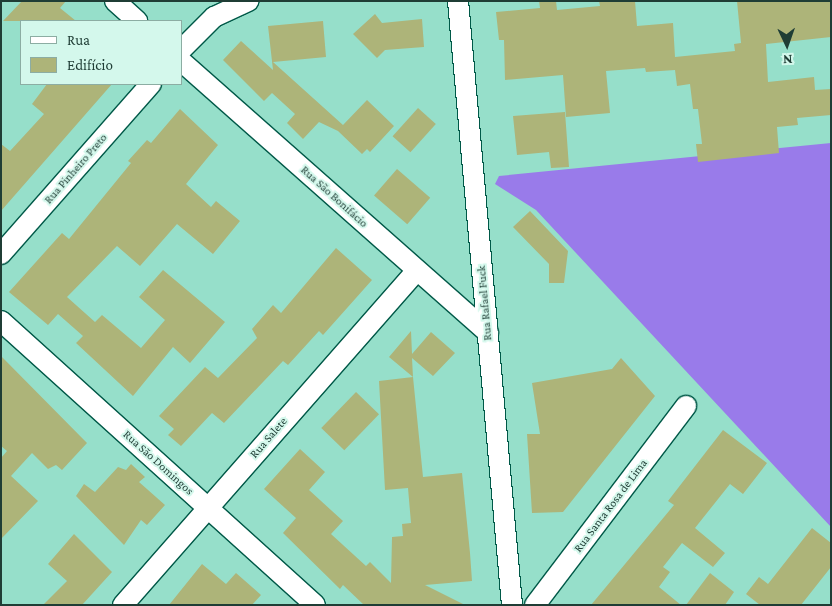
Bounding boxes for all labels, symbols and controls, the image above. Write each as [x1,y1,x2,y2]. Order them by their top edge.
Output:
legend [20,20,182,85]
north arrow [762,20,812,70]
text: Rua [67,32,90,48]
text: N [783,52,793,68]
text: Edifício [67,57,113,73]
street label: Rua Pinheiro Preto [42,131,110,207]
street label: Rua São Bonifácio [297,163,371,231]
street label: Rua Rafael Fuck [475,265,495,341]
street label: Rua Salete [247,415,291,461]
street label: Rua São Domingos [120,428,196,498]
street label: Rua Santa Rosa de Lima [571,456,651,556]

